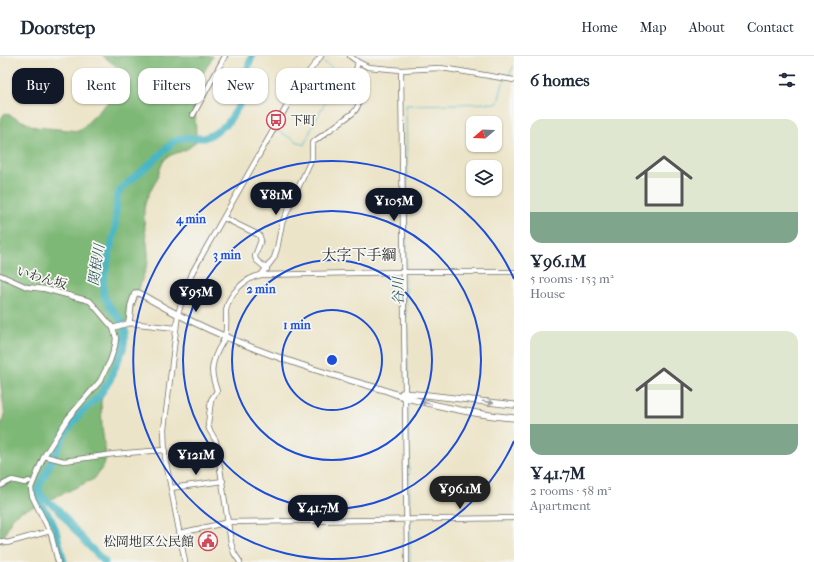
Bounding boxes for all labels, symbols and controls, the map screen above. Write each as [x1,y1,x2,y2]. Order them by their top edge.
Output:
text: Doorstep [20,17,95,39]
text: Home [581,19,618,36]
text: Map [640,19,667,36]
text: About [689,19,725,36]
text: Contact [747,19,794,36]
chip: Buy [12,68,64,104]
chip: Rent [72,68,130,104]
chip: Filters [138,68,205,104]
chip: New [213,68,268,104]
chip: Apartment [276,68,370,104]
icon: filters [776,69,798,91]
text: 6 homes [530,70,590,90]
bus stop icon: 下町 [265,109,287,131]
place label: 下町 [290,113,316,128]
north arrow [466,116,502,152]
map controls [466,116,502,196]
icon: home [628,145,700,217]
button: layers [466,160,502,196]
pin: ¥81M [252,182,300,216]
text: ¥81M [259,187,293,202]
pin: ¥105M [366,188,422,222]
text: ¥105M [374,193,414,208]
text: 4 min [175,212,207,227]
water label: 関根川 [85,241,108,287]
district label: 大字下手綱 [321,246,397,264]
text: 3 min [213,248,242,263]
text: ¥96.1M [530,251,586,271]
street label: いわん坂 [15,263,69,292]
text: 5 rooms · 153 m² [530,271,614,286]
water label: 谷川 [390,275,407,305]
pin: ¥95M [172,279,220,313]
text: 2 min [246,282,277,296]
text: ¥95M [179,284,213,299]
text: House [530,286,565,301]
text: 1 min [283,318,312,332]
centre of rings [325,353,339,367]
icon: home [628,357,700,429]
one-way arrow [420,399,432,405]
one-way arrow [482,399,494,405]
pin: ¥121M [168,442,224,476]
text: ¥121M [177,447,215,462]
text: ¥41.7M [530,463,585,483]
pin: ¥96.1M [427,476,493,510]
text: ¥96.1M [439,481,482,496]
text: 2 rooms · 58 m² [530,483,611,498]
pin: ¥41.7M [285,495,351,529]
text: Apartment [530,498,591,513]
text: ¥41.7M [297,500,339,515]
public building icon: 松岡地区公民館 [197,530,219,552]
place label: 松岡地区公民館 [103,534,194,549]

